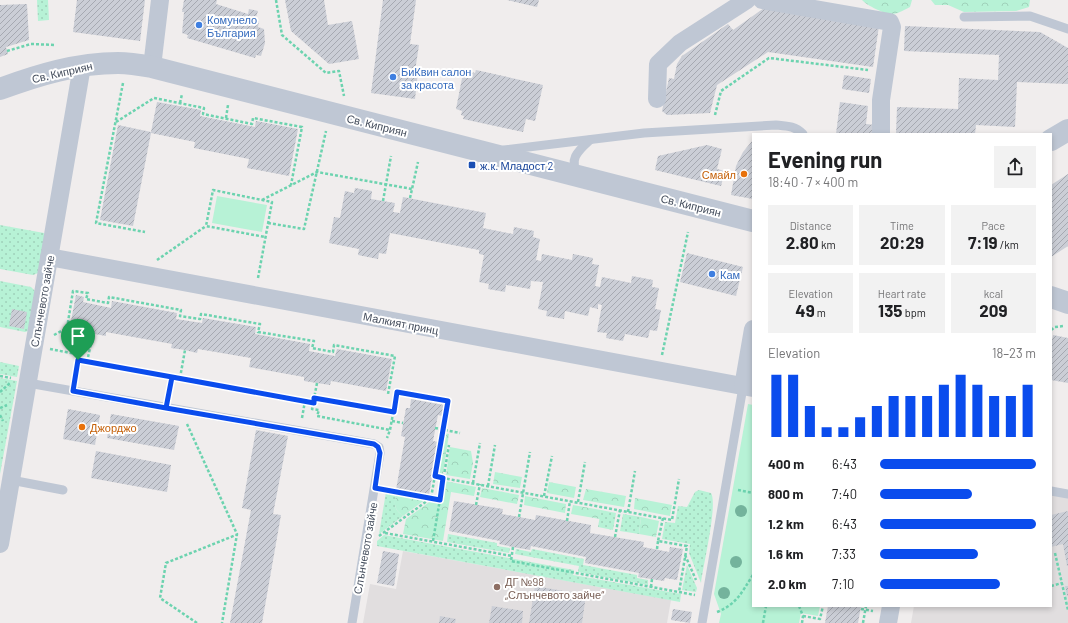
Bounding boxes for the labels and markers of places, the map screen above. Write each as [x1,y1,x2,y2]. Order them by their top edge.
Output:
place label: Комунело България [207,13,257,39]
marker: Комунело България [194,20,204,30]
place label: БиКвин салон за красота [401,65,471,91]
marker: БиКвин салон за красота [388,72,398,82]
place label: ж.к. Младост 2 [480,159,553,172]
marker: ж.к. Младост 2 [467,160,477,170]
place label: Смайл [702,168,736,181]
marker: Смайл [739,169,749,179]
place label: Кам [720,268,740,281]
marker: Кам [707,269,717,279]
pin [61,319,95,360]
place label: Джорджо [90,421,137,434]
marker: Джорджо [77,422,87,432]
place label: ДГ №98 „Слънчевото зайче“ [505,575,604,601]
marker: ДГ №98 „Слънчевото зайче“ [492,582,502,592]

